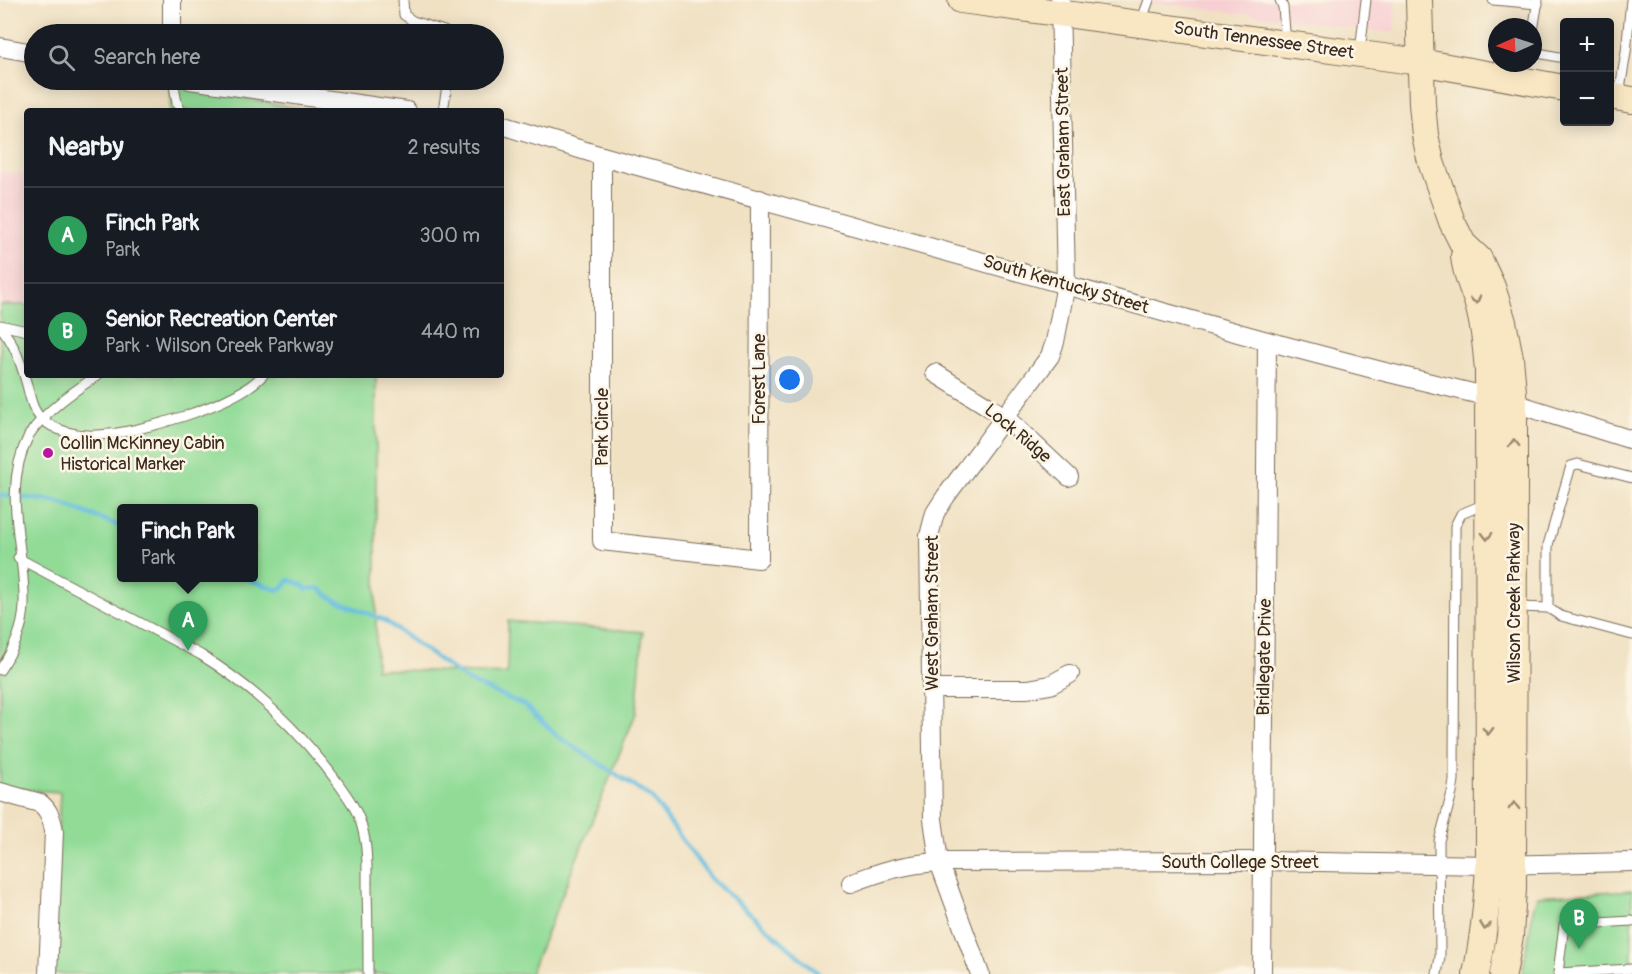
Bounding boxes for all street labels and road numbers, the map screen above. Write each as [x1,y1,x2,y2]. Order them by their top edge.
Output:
street label: South Tennessee Street [1172,16,1356,65]
street label: East Graham Street [1051,66,1076,217]
street label: South Kentucky Street [980,250,1152,319]
street label: Forest Lane [748,333,771,424]
street label: Park Circle [591,388,614,466]
street label: Lock Ridge [979,399,1056,468]
street label: Wilson Creek Parkway [1503,522,1526,683]
street label: West Graham Street [921,534,944,691]
street label: Bridlegate Drive [1252,598,1277,716]
street label: South College Street [1161,851,1320,874]

